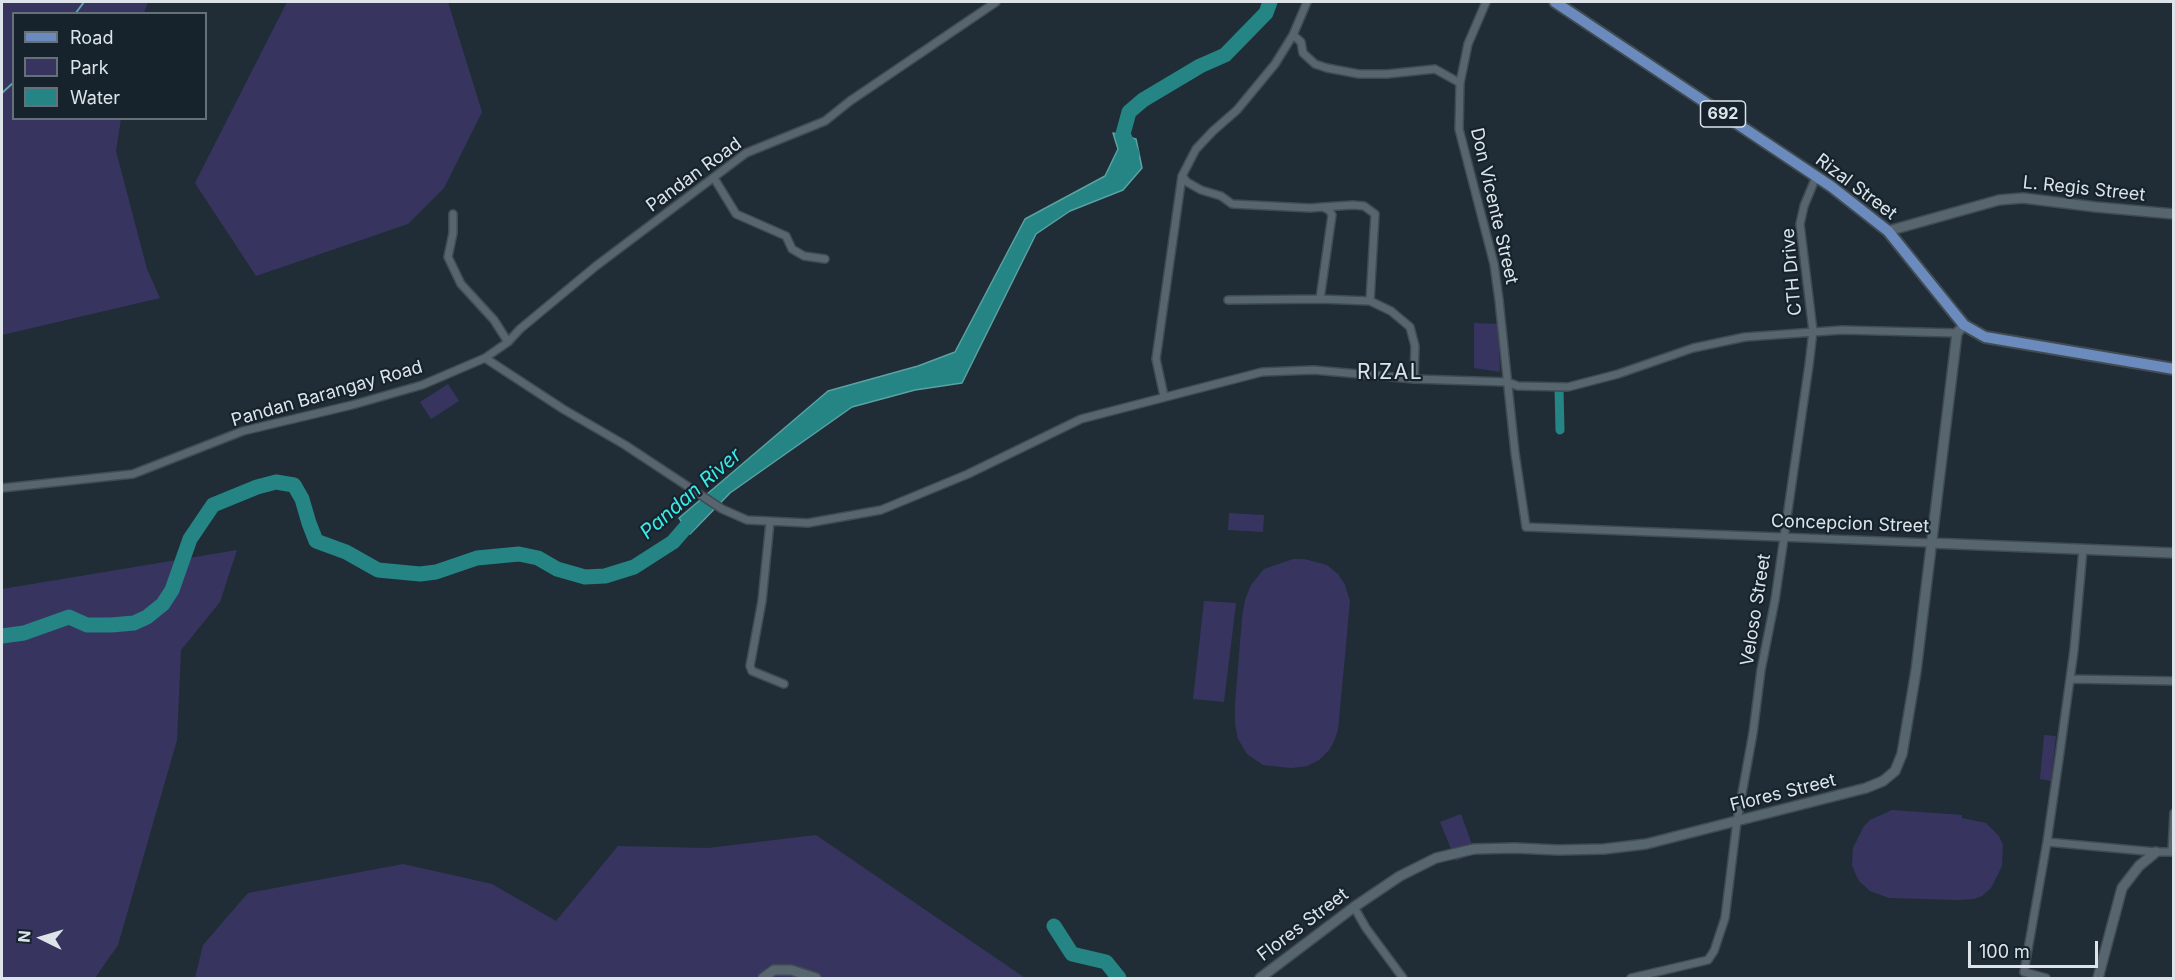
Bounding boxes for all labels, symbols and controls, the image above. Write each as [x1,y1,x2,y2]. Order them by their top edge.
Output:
legend [12,12,207,120]
text: Road [70,27,113,48]
text: Park [70,57,109,78]
text: Water [70,87,120,108]
road number: 692 [1700,101,1746,127]
street label: Don Vicente Street [1466,126,1522,286]
street label: Pandan Road [642,133,746,217]
street label: Rizal Street [1811,149,1901,225]
street label: L. Regis Street [2022,172,2146,206]
street label: CTH Drive [1777,227,1807,317]
street label: Pandan Barangay Road [229,356,425,432]
district label: RIZAL [1357,360,1423,386]
water label: Pandan River [635,443,747,545]
street label: Concepcion Street [1771,510,1929,538]
street label: Veloso Street [1736,552,1776,668]
street label: Flores Street [1728,769,1838,817]
street label: Flores Street [1253,884,1353,966]
north arrow [12,908,72,968]
text: N [14,929,35,943]
scale bar [1971,929,2102,967]
text: 100 m [1979,941,2030,962]

